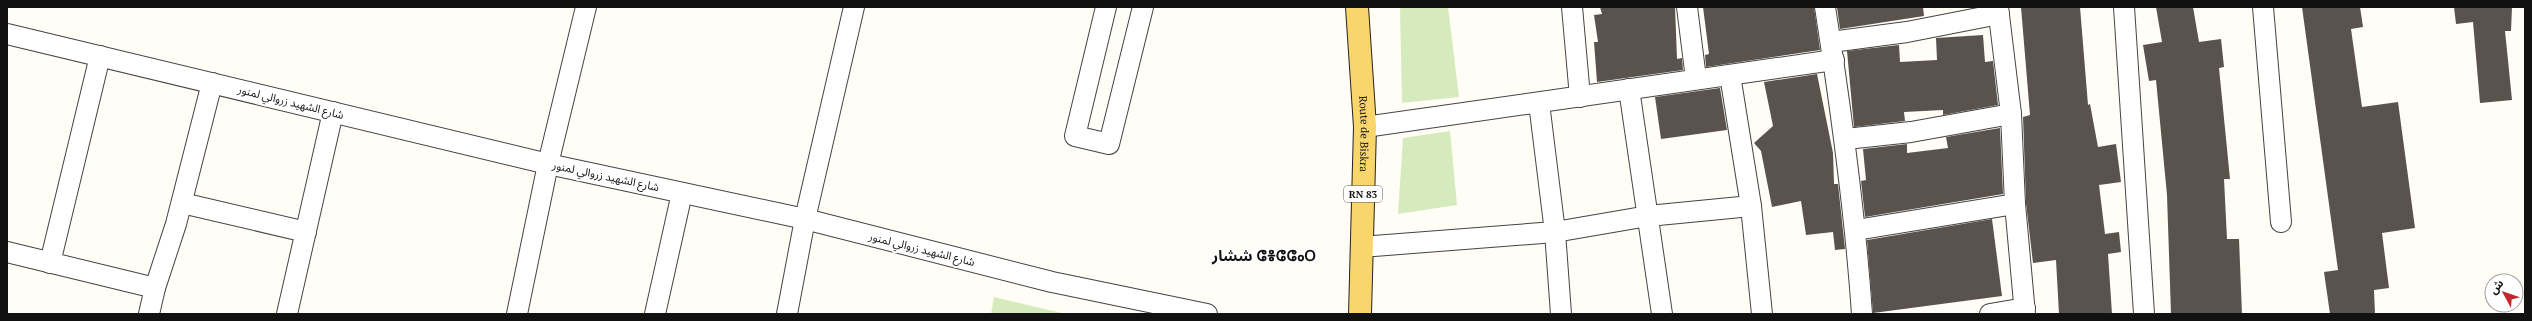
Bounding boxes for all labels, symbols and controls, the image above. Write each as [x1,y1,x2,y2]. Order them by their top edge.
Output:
street label: شارع الشهيد زروالي لمنور [235,82,346,124]
street label: Route de Biskra [1356,95,1372,172]
street label: شارع الشهيد زروالي لمنور [550,158,661,197]
road number: RN 83 [1344,186,1382,202]
street label: شارع الشهيد زروالي لمنور [866,229,977,271]
district label: ششار ⵛⴻⵛⵛⴰⵔ [1211,245,1316,265]
north arrow [2484,273,2524,313]
text: ش [2486,276,2507,297]

